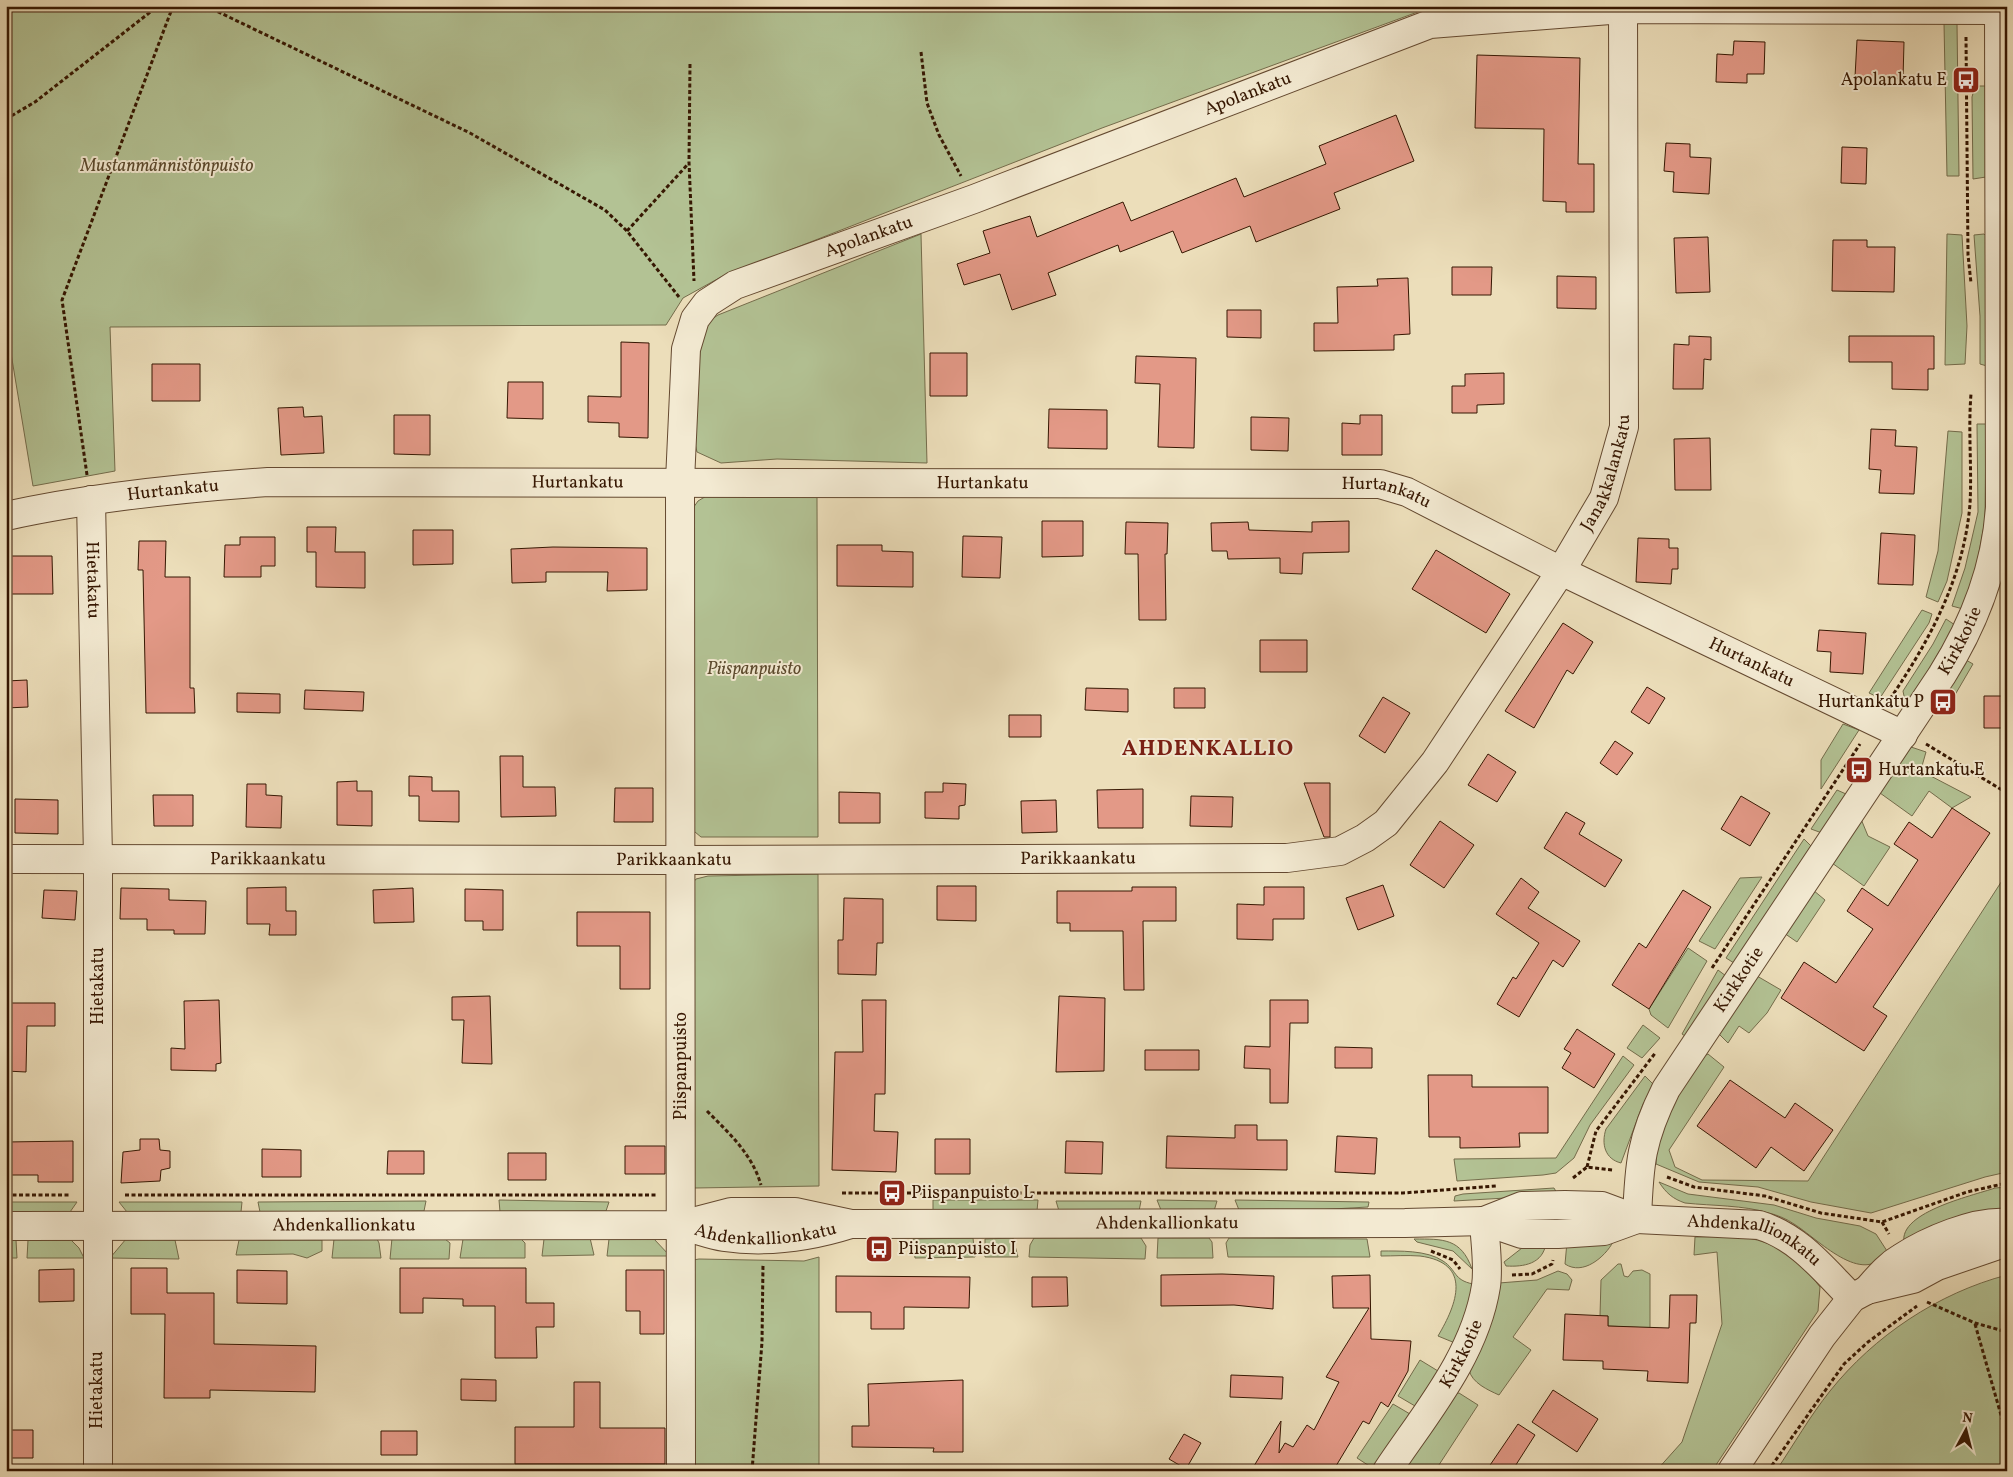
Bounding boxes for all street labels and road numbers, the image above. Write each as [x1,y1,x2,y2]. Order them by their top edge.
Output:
street label: Apolankatu [1200,66,1295,122]
street label: Apolankatu [821,210,916,264]
street label: Janakkalankatu [1575,414,1637,536]
street label: Hurtankatu [531,470,624,495]
street label: Hurtankatu [936,471,1029,496]
street label: Hurtankatu [1341,471,1435,515]
street label: Hurtankatu [126,473,220,508]
street label: Hietakatu [79,541,106,619]
street label: Kirkkotie [1932,603,1988,680]
street label: Hurtankatu [1705,631,1799,694]
street label: Parikkaankatu [1020,846,1136,871]
street label: Parikkaankatu [210,847,326,872]
street label: Parikkaankatu [616,847,732,873]
street label: Kirkkotie [1708,942,1770,1018]
street label: Hietakatu [86,947,111,1025]
street label: Piispanpuisto [669,1012,694,1120]
street label: Ahdenkallionkatu [1687,1209,1827,1272]
street label: Ahdenkallionkatu [1095,1211,1239,1236]
street label: Ahdenkallionkatu [272,1213,416,1238]
street label: Ahdenkallionkatu [691,1216,839,1252]
street label: Kirkkotie [1434,1316,1489,1393]
street label: Hietakatu [85,1351,110,1429]

